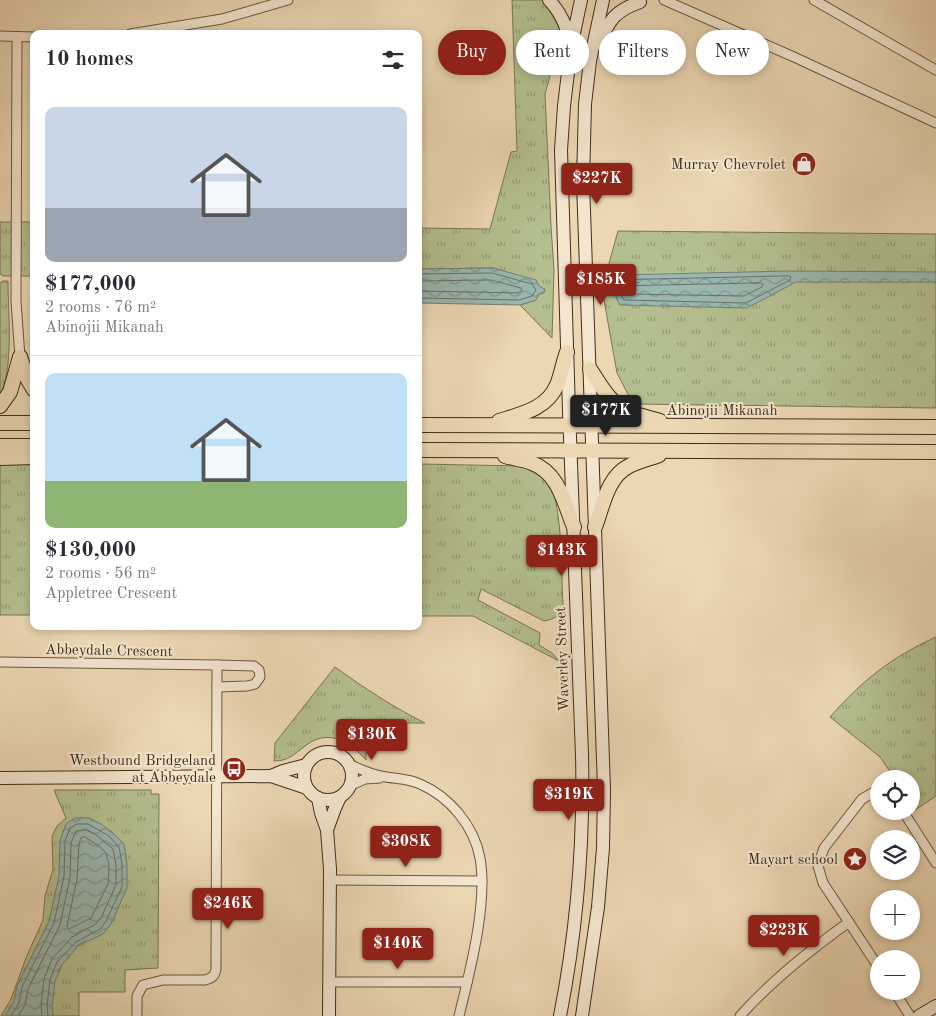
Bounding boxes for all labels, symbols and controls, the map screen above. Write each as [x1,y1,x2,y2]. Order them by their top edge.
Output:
chip: Buy [438,30,506,75]
chip: Rent [516,30,589,75]
chip: Filters [599,30,686,75]
chip: New [696,30,769,75]
icon: filters [379,46,407,74]
text: 10 homes [45,49,133,70]
icon: home [181,140,271,230]
shop icon: Murray Chevrolet [791,151,817,177]
place label: Murray Chevrolet [671,158,786,173]
pin: $227K [562,162,632,205]
text: $227K [572,171,622,187]
pin: $185K [566,264,636,306]
text: $185K [576,272,626,288]
text: $177,000 [45,274,136,295]
text: 2 rooms · 76 m² [45,300,156,316]
text: Abinojii Mikanah [45,320,164,336]
pin: $177K [571,394,641,437]
text: $177K [581,403,631,419]
street label: Abinojii Mikanah [666,404,778,419]
icon: home [181,405,271,495]
pin: $143K [527,534,597,577]
text: $130,000 [45,540,136,561]
text: $143K [537,543,587,559]
text: 2 rooms · 56 m² [45,566,156,582]
text: Appletree Crescent [45,586,177,602]
street label: Waverley Street [554,606,573,712]
street label: Abbeydale Crescent [45,643,173,660]
pin: $130K [337,718,407,761]
text: $130K [347,727,397,743]
place label: Westbound Bridgeland at Abbeydale [69,754,216,786]
bus stop icon: Westbound Bridgeland at Abbeydale [221,756,247,782]
map controls [870,770,920,1000]
button: locate [870,770,920,820]
pin: $319K [534,778,604,821]
text: $319K [544,787,594,803]
pin: $308K [371,826,441,868]
button: layers [870,830,920,880]
text: $308K [381,834,431,850]
place icon: Mayart school [842,846,868,872]
place label: Mayart school [748,853,838,868]
pin: $246K [193,888,263,930]
button: + [870,890,920,940]
text: $246K [203,896,253,912]
pin: $223K [749,914,819,957]
text: $223K [759,923,809,939]
pin: $140K [363,928,433,970]
text: $140K [373,936,423,952]
button: − [870,950,920,1000]

